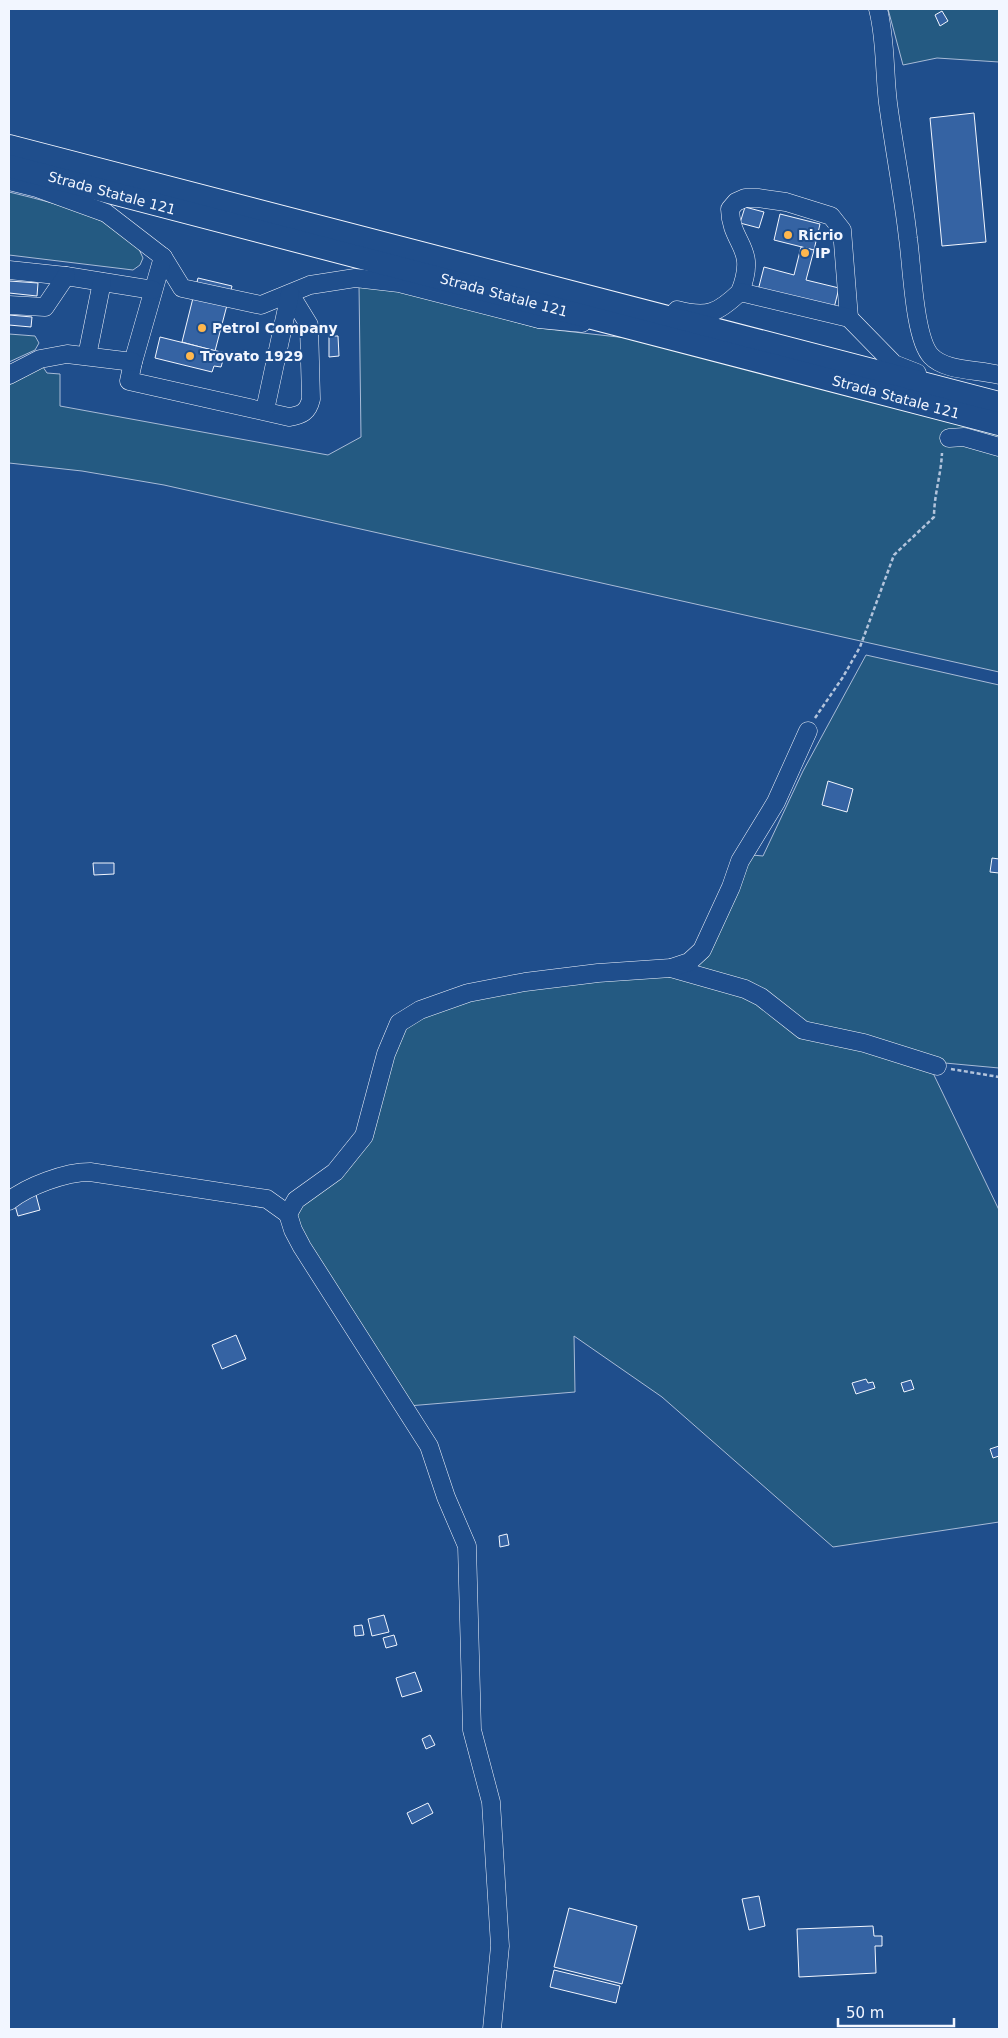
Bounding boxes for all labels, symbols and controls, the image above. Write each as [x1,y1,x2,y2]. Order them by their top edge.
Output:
street label: Strada Statale 121 [47,168,177,218]
place label: Ricrio [798,227,844,243]
marker: Ricrio [782,229,794,241]
place label: IP [815,245,830,261]
marker: IP [799,247,811,259]
street label: Strada Statale 121 [439,270,569,320]
place label: Petrol Company [212,320,338,336]
marker: Petrol Company [196,322,208,334]
place label: Trovato 1929 [200,348,303,364]
marker: Trovato 1929 [184,350,196,362]
street label: Strada Statale 121 [831,372,961,422]
scale bar [838,1996,954,2028]
text: 50 m [846,2004,884,2022]

